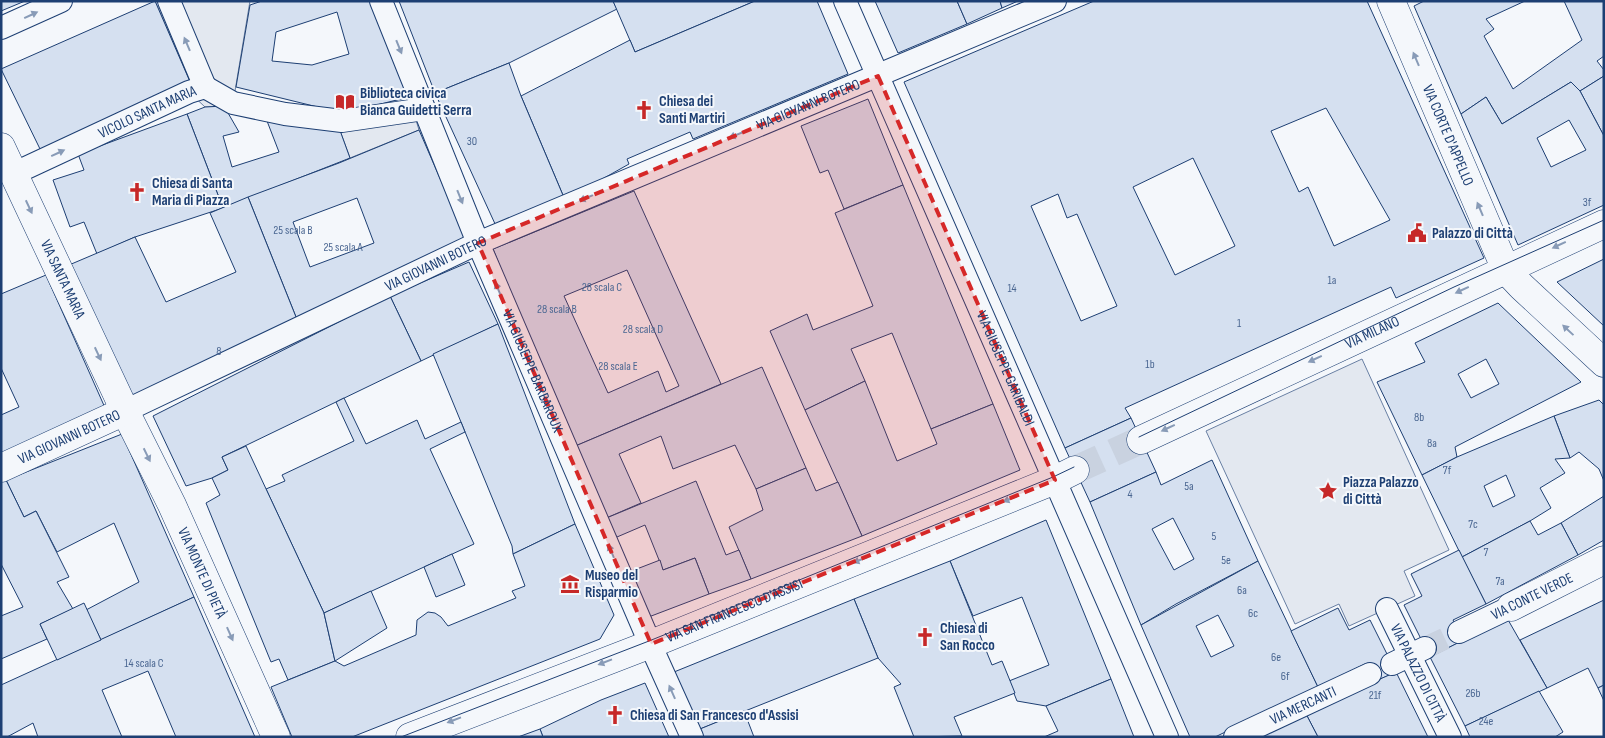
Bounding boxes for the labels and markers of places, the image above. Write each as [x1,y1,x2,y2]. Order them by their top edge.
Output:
place label: Biblioteca civica Bianca Guidetti Serra [360,84,472,120]
library icon: Biblioteca civica Bianca Guidetti Serra [334,91,356,113]
place label: Chiesa dei Santi Martiri [659,92,725,128]
church icon: Chiesa dei Santi Martiri [633,99,655,121]
place label: Chiesa di Santa Maria di Piazza [152,174,233,210]
church icon: Chiesa di Santa Maria di Piazza [126,181,148,203]
public building icon: Palazzo di Città [1406,222,1428,244]
place label: Palazzo di Città [1432,224,1513,243]
place label: Piazza Palazzo di Città [1343,473,1419,509]
place icon: Piazza Palazzo di Città [1317,480,1339,502]
place label: Museo del Risparmio [585,566,638,602]
museum icon: Museo del Risparmio [559,573,581,595]
place label: Chiesa di San Rocco [940,619,995,655]
church icon: Chiesa di San Rocco [914,626,936,648]
church icon: Chiesa di San Francesco d'Assisi [604,704,626,726]
place label: Chiesa di San Francesco d'Assisi [630,706,799,725]

